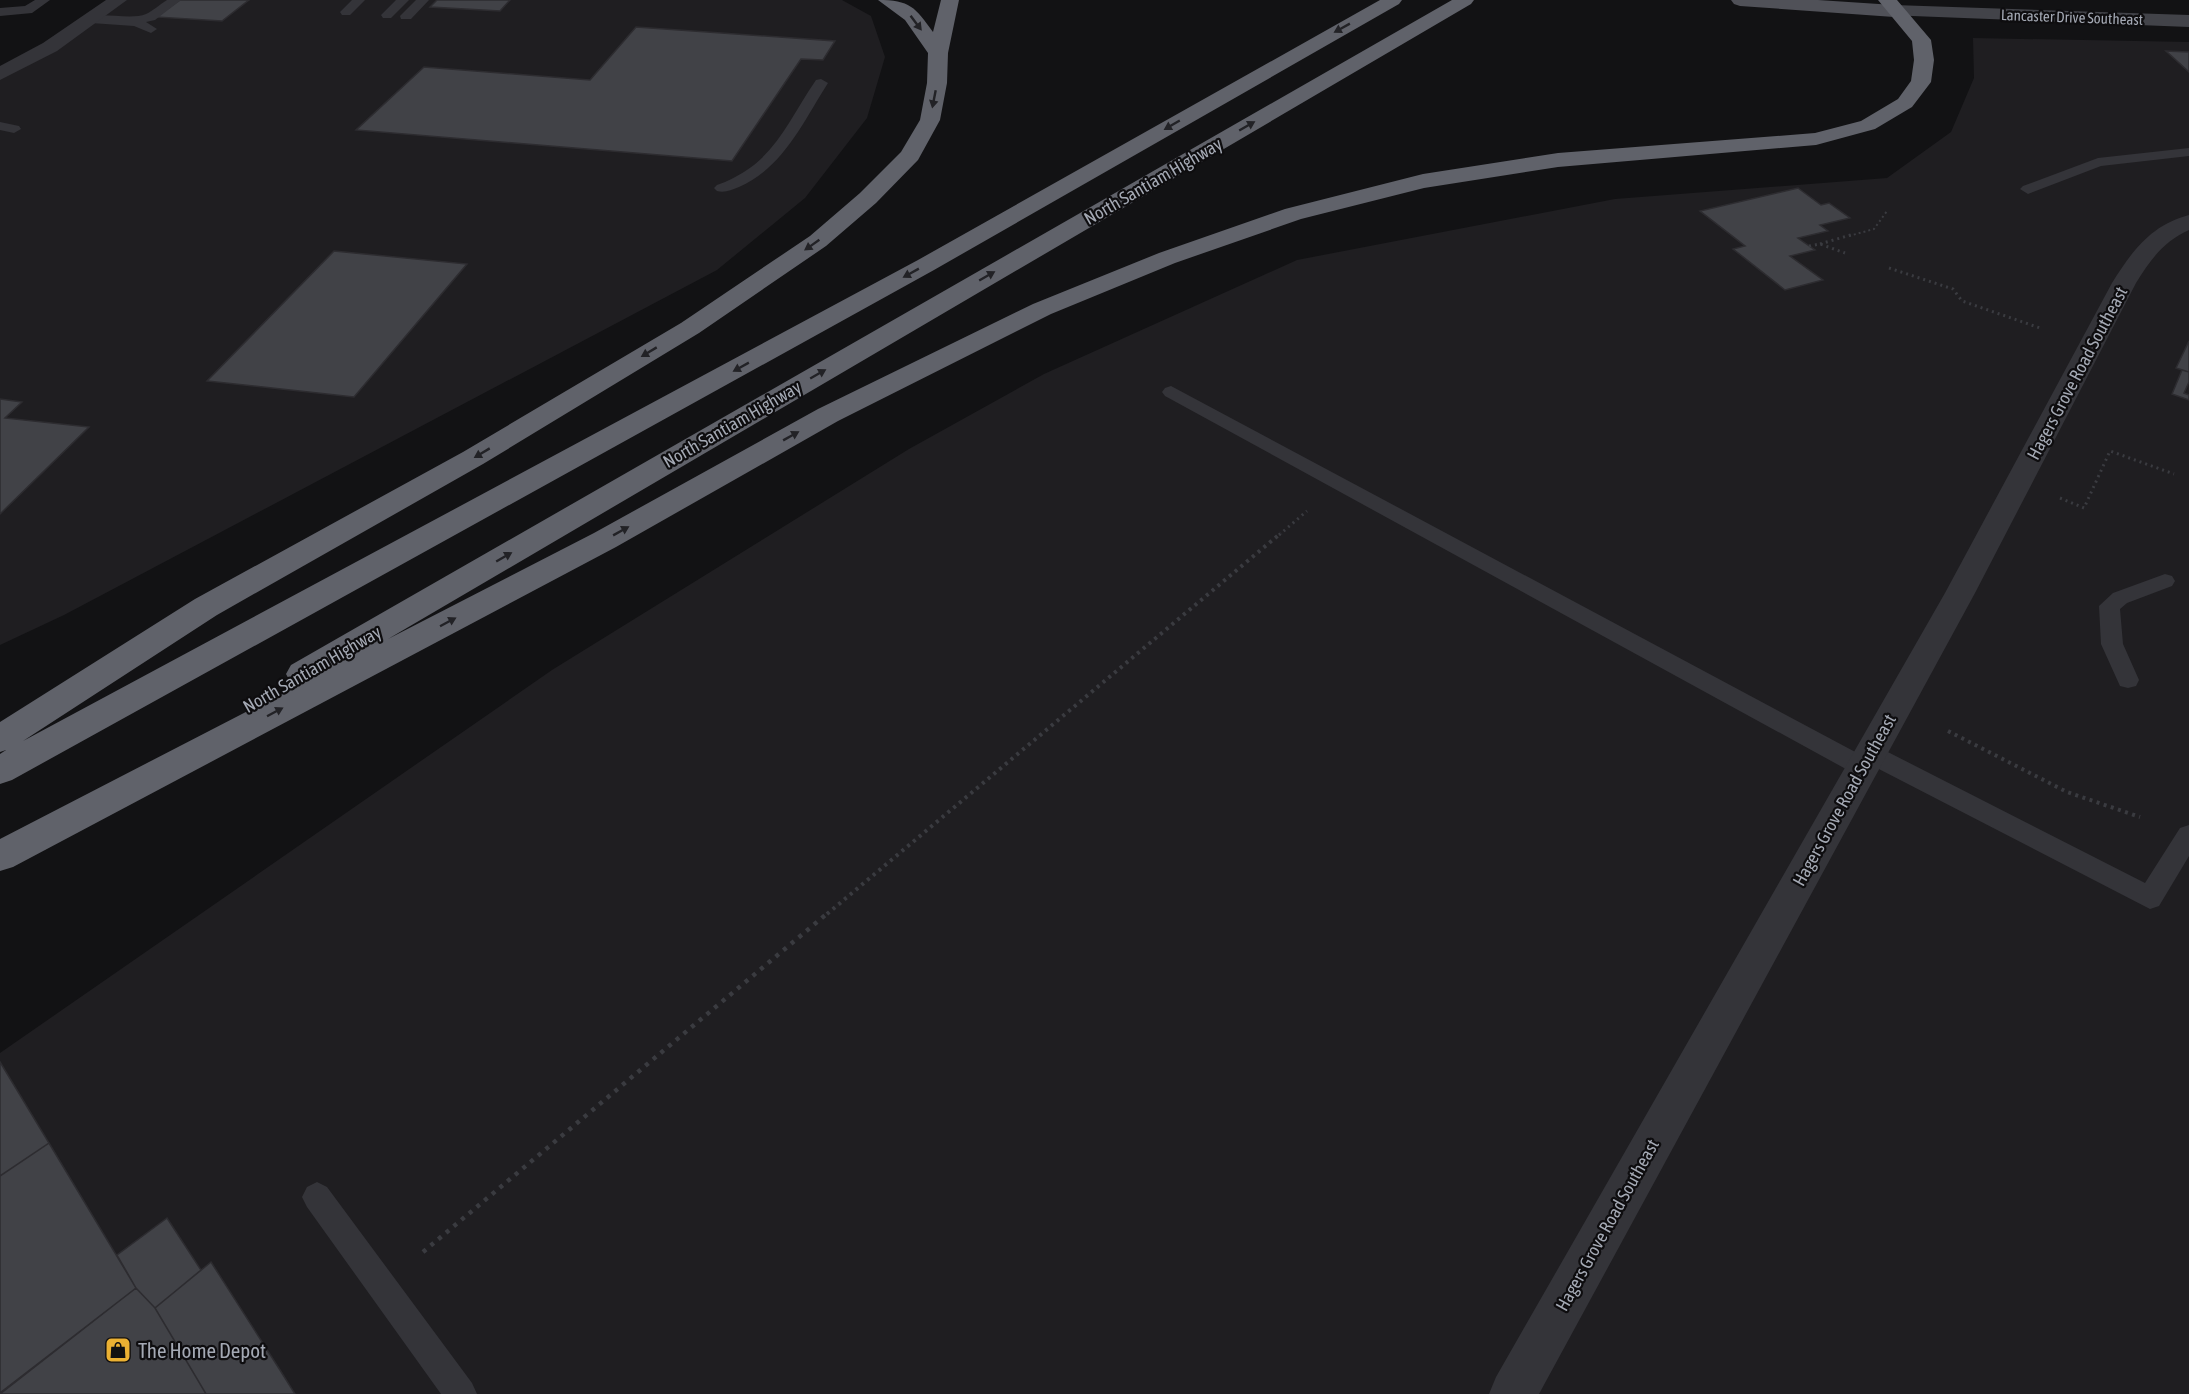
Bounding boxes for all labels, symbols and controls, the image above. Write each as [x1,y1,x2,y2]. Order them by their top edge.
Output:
street label: Lancaster Drive Southeast [2001,6,2143,28]
one-way arrow [910,15,923,31]
one-way arrow [1333,23,1350,33]
one-way arrow [929,90,938,109]
one-way arrow [1164,119,1180,130]
one-way arrow [1239,121,1255,132]
street label: North Santiam Highway [1080,133,1226,229]
one-way arrow [805,239,821,251]
one-way arrow [903,268,920,278]
one-way arrow [979,271,995,282]
street label: Hagers Grove Road Southeast [2022,283,2132,463]
one-way arrow [641,347,657,358]
one-way arrow [732,362,749,372]
one-way arrow [810,369,827,379]
street label: North Santiam Highway [659,376,805,472]
one-way arrow [783,430,799,441]
one-way arrow [474,447,490,458]
one-way arrow [613,526,630,536]
one-way arrow [496,551,512,562]
one-way arrow [440,617,457,627]
street label: North Santiam Highway [239,621,385,717]
one-way arrow [267,707,284,717]
street label: Hagers Grove Road Southeast [1788,710,1900,890]
street label: Hagers Grove Road Southeast [1551,1135,1663,1315]
shop icon: The Home Depot [103,1335,133,1365]
place label: The Home Depot [138,1338,266,1362]

